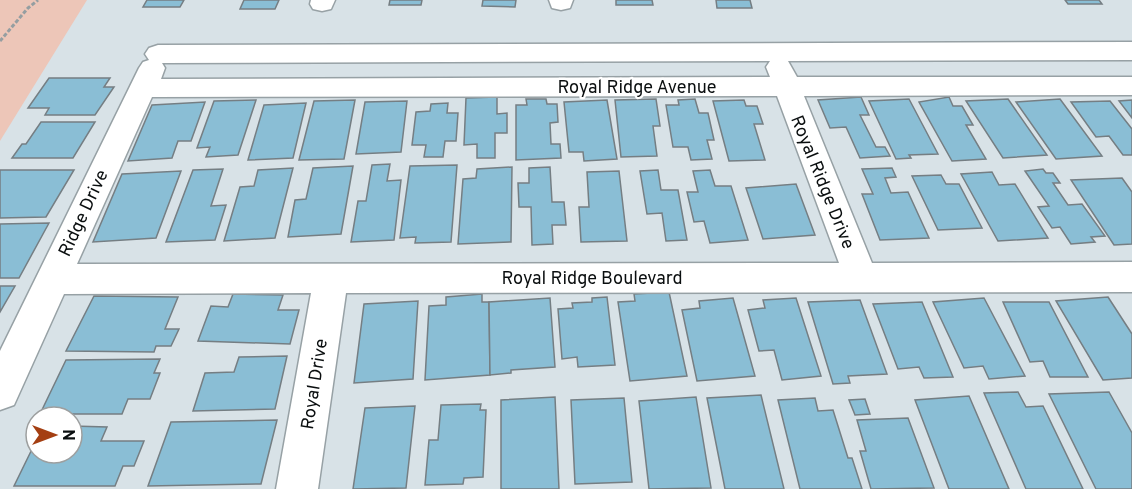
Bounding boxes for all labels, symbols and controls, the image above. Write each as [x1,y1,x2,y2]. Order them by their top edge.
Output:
street label: Royal Ridge Avenue [557,77,717,100]
street label: Royal Ridge Drive [784,112,859,253]
street label: Ridge Drive [54,167,114,261]
street label: Royal Ridge Boulevard [501,268,683,291]
street label: Royal Drive [297,337,334,431]
north arrow [24,405,84,465]
text: N [57,429,77,441]

